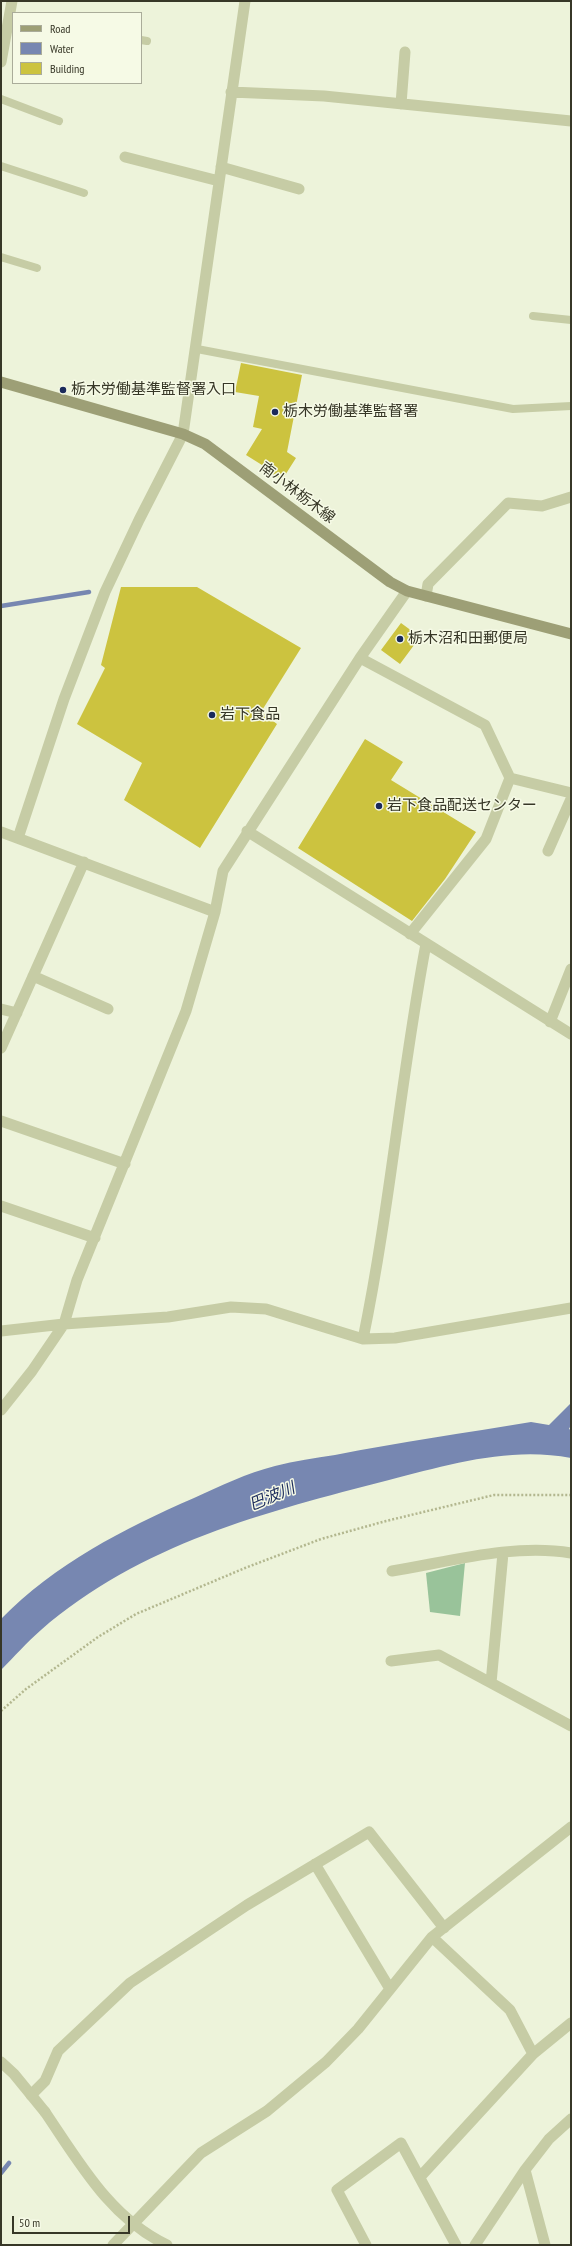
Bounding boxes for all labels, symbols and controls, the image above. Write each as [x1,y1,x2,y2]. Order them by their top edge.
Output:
legend [12,12,142,84]
text: Road [50,21,70,36]
text: Water [50,41,74,56]
text: Building [50,61,85,76]
place label: 栃木労働基準監督署入口 [71,381,236,399]
marker: 栃木労働基準監督署入口 [58,385,68,395]
place label: 栃木労働基準監督署 [283,403,418,421]
marker: 栃木労働基準監督署 [270,407,280,417]
street label: 南小林栃木線 [256,459,338,527]
place label: 栃木沼和田郵便局 [408,630,528,648]
marker: 栃木沼和田郵便局 [395,634,405,644]
place label: 岩下食品 [220,706,280,724]
marker: 岩下食品 [207,710,217,720]
place label: 岩下食品配送センター [387,797,537,815]
marker: 岩下食品配送センター [374,801,384,811]
water label: 巴波川 [246,1479,298,1515]
scale bar [14,2208,132,2234]
text: 50 m [19,2215,40,2230]

